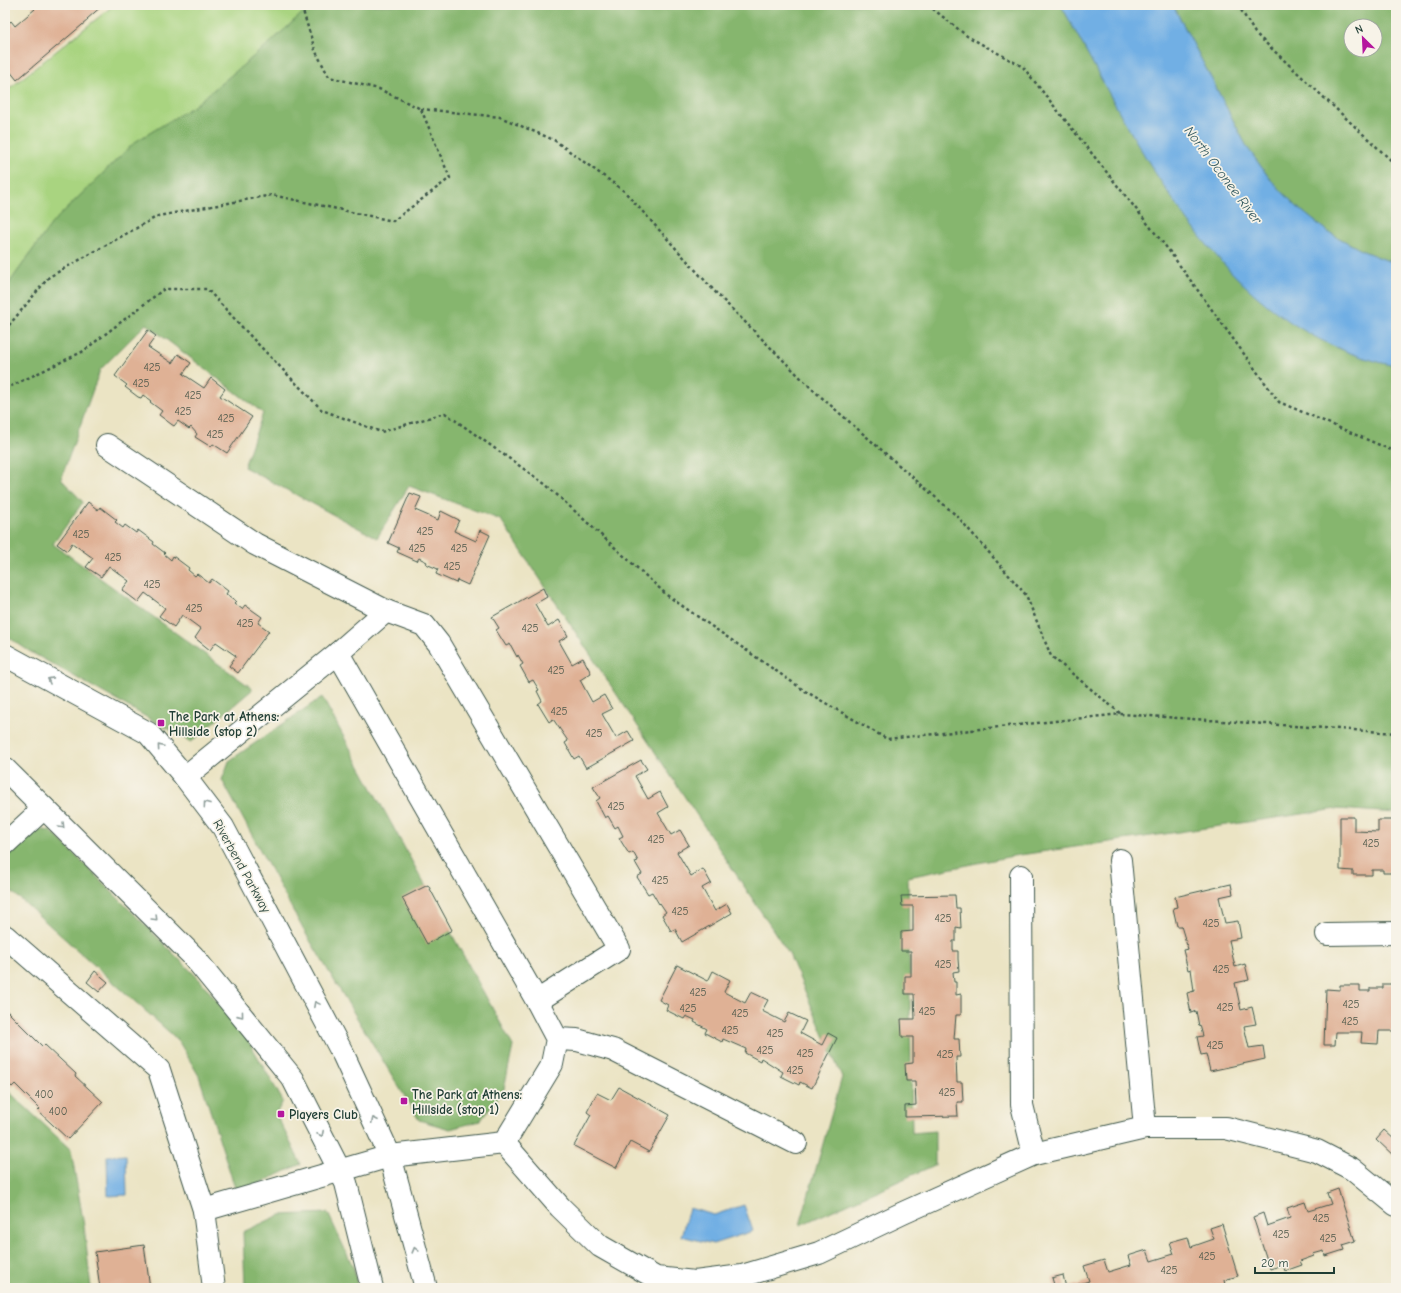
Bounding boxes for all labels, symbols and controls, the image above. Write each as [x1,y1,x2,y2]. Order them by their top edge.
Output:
north arrow [1343,18,1383,58]
text: N [1353,22,1365,37]
water label: North Oconee River [1181,123,1266,229]
house number: 425 [143,361,161,374]
house number: 425 [132,377,150,390]
house number: 425 [184,389,202,402]
house number: 425 [174,405,192,418]
house number: 425 [217,412,235,425]
house number: 425 [206,428,224,441]
house number: 425 [416,525,434,538]
house number: 425 [72,528,90,541]
house number: 425 [408,542,426,555]
house number: 425 [450,542,468,555]
house number: 425 [104,551,122,564]
house number: 425 [443,560,461,573]
house number: 425 [143,578,161,591]
house number: 425 [185,602,203,615]
house number: 425 [236,617,254,630]
house number: 425 [521,622,539,635]
house number: 425 [547,664,565,677]
one-way arrow [47,677,54,684]
house number: 425 [550,705,568,718]
place label: The Park at Athens: Hillside (stop 2) [169,709,279,739]
marker: The Park at Athens: Hillside (stop 2) [156,718,166,728]
house number: 425 [585,727,603,740]
one-way arrow [157,744,164,752]
house number: 425 [607,800,625,813]
one-way arrow [204,802,211,809]
street label: Riverbend Parkway [210,817,274,915]
one-way arrow [57,821,65,829]
house number: 425 [647,833,665,846]
house number: 425 [1362,837,1380,850]
house number: 425 [651,874,669,887]
house number: 425 [671,905,689,918]
house number: 425 [934,912,952,925]
one-way arrow [150,913,158,920]
house number: 425 [1202,917,1220,930]
house number: 425 [934,958,952,971]
house number: 425 [1212,963,1230,976]
house number: 425 [689,986,707,999]
house number: 425 [1342,998,1360,1011]
one-way arrow [314,1000,321,1008]
house number: 425 [1216,1001,1234,1014]
house number: 425 [679,1002,697,1015]
house number: 425 [918,1005,936,1018]
house number: 425 [731,1007,749,1020]
one-way arrow [236,1010,243,1017]
house number: 425 [1341,1015,1359,1028]
house number: 425 [721,1024,739,1037]
house number: 425 [766,1027,784,1040]
house number: 425 [1206,1039,1224,1052]
house number: 425 [756,1044,774,1057]
house number: 425 [796,1047,814,1060]
house number: 425 [936,1048,954,1061]
house number: 425 [786,1064,804,1077]
house number: 425 [938,1086,956,1099]
place label: The Park at Athens: Hillside (stop 1) [412,1087,522,1117]
house number: 400 [35,1088,53,1101]
marker: The Park at Athens: Hillside (stop 1) [399,1096,409,1106]
house number: 400 [49,1105,67,1118]
place label: Players Club [289,1107,358,1122]
marker: Players Club [276,1109,286,1119]
one-way arrow [371,1117,379,1125]
one-way arrow [316,1129,324,1137]
house number: 425 [1312,1212,1330,1225]
house number: 425 [1272,1228,1290,1241]
house number: 425 [1319,1232,1337,1245]
one-way arrow [412,1247,420,1254]
scale bar [1255,1249,1334,1275]
house number: 425 [1198,1250,1216,1263]
text: 20 m [1261,1256,1289,1270]
house number: 425 [1160,1264,1178,1277]

